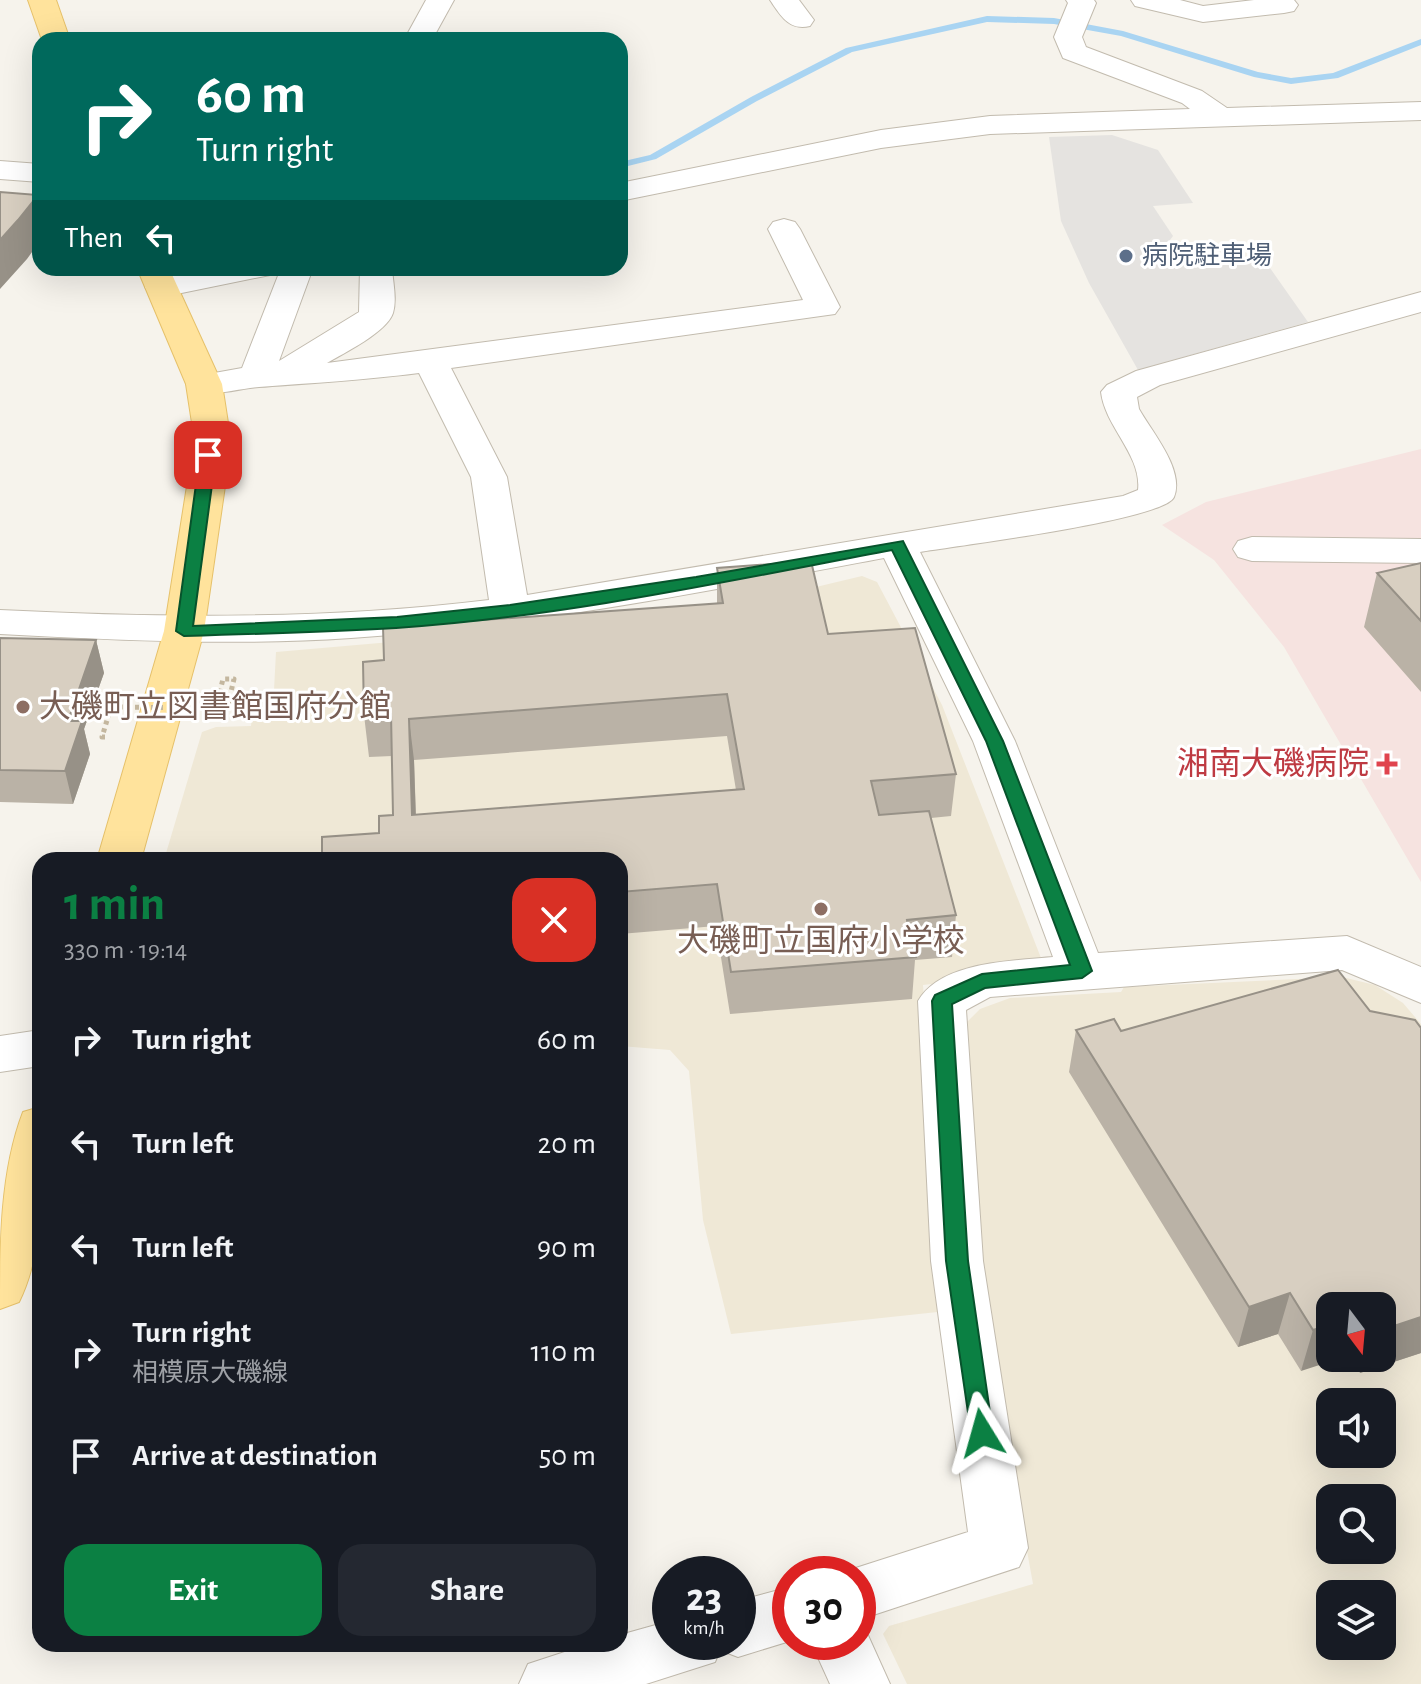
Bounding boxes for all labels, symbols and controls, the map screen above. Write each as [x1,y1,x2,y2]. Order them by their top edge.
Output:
icon: right [64,64,168,168]
text: 60 m [196,67,306,123]
text: Turn right [196,132,333,168]
icon: left [139,216,183,260]
text: Then [64,223,123,253]
place label: 病院駐車場 [1142,241,1272,269]
marker: 病院駐車場 [1117,247,1135,265]
pin [174,421,242,489]
icon: arrive [186,433,230,477]
place label: 大磯町立図書館国府分館 [39,689,391,723]
marker: 大磯町立図書館国府分館 [14,698,32,716]
place label: 湘南大磯病院 [1177,746,1369,780]
marker: 湘南大磯病院 [1376,753,1398,775]
button: close [512,878,596,962]
text: 1 min [64,881,165,929]
marker: 大磯町立国府小学校 [812,900,830,918]
place label: 大磯町立国府小学校 [677,923,965,957]
text: 330 m · 19:14 [64,937,187,963]
icon: right [64,1018,108,1062]
text: Turn right [132,1025,251,1055]
text: 60 m [537,1025,596,1055]
icon: left [64,1122,108,1166]
text: Turn left [132,1129,233,1159]
text: 20 m [538,1129,596,1159]
icon: left [64,1226,108,1270]
text: Turn left [132,1233,233,1263]
text: 90 m [537,1233,596,1263]
north arrow [1316,1292,1396,1372]
map controls [1316,1292,1396,1660]
text: Turn right [132,1318,251,1348]
icon: right [64,1330,108,1374]
text: 110 m [531,1337,596,1367]
text: 相模原大磯線 [132,1360,288,1386]
button: sound [1316,1388,1396,1468]
position arrow [940,1391,1024,1475]
icon: arrive [64,1434,108,1478]
text: Arrive at destination [132,1441,378,1471]
text: 50 m [539,1441,596,1471]
button: search [1316,1484,1396,1564]
button: Exit [64,1544,322,1636]
button: Share [338,1544,596,1636]
speed limit sign: 30 [772,1556,876,1660]
text: 23 [686,1578,722,1618]
button: layers [1316,1580,1396,1660]
text: km/h [683,1618,725,1638]

